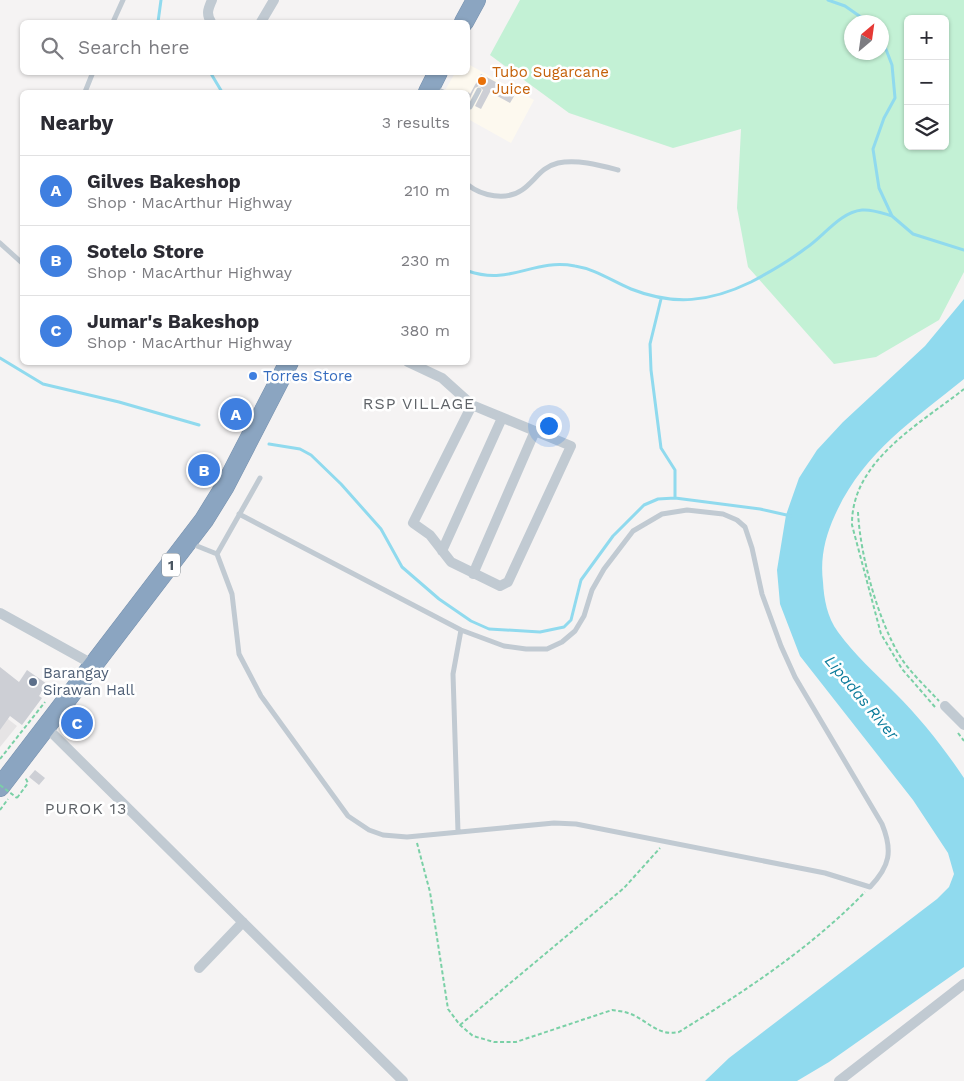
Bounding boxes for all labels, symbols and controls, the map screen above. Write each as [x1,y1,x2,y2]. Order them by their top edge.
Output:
north arrow [844,15,889,60]
map controls [904,15,949,150]
button: + [904,15,949,60]
search box [20,20,470,75]
icon: search [38,34,66,62]
text: Search here [78,36,189,59]
button: − [904,60,949,105]
place label: Tubo Sugarcane Juice [492,63,609,98]
marker: Tubo Sugarcane Juice [476,75,488,87]
button: layers [904,105,949,150]
text: Nearby [40,110,113,135]
text: 3 results [382,113,450,132]
text: Gilves Bakeshop [87,170,241,193]
text: A [51,181,61,200]
text: 210 m [404,181,450,200]
text: Shop · MacArthur Highway [87,193,292,212]
text: Sotelo Store [87,240,204,263]
text: B [51,251,61,270]
text: 230 m [401,251,450,270]
text: Shop · MacArthur Highway [87,263,292,282]
text: Jumar's Bakeshop [87,310,259,333]
text: C [51,321,61,340]
text: 380 m [400,321,450,340]
text: Shop · MacArthur Highway [87,333,292,352]
place label: Torres Store [263,367,353,385]
marker: Torres Store [247,370,259,382]
district label: RSP VILLAGE [363,394,475,413]
pin: A [220,395,252,433]
your location [536,413,562,439]
pin: B [188,451,220,489]
road number: 1 [162,554,180,576]
water label: Lipadas River [821,651,903,744]
place label: Barangay Sirawan Hall [43,664,135,699]
marker: Barangay Sirawan Hall [27,676,39,688]
pin: C [61,704,93,742]
district label: PUROK 13 [45,799,127,818]

